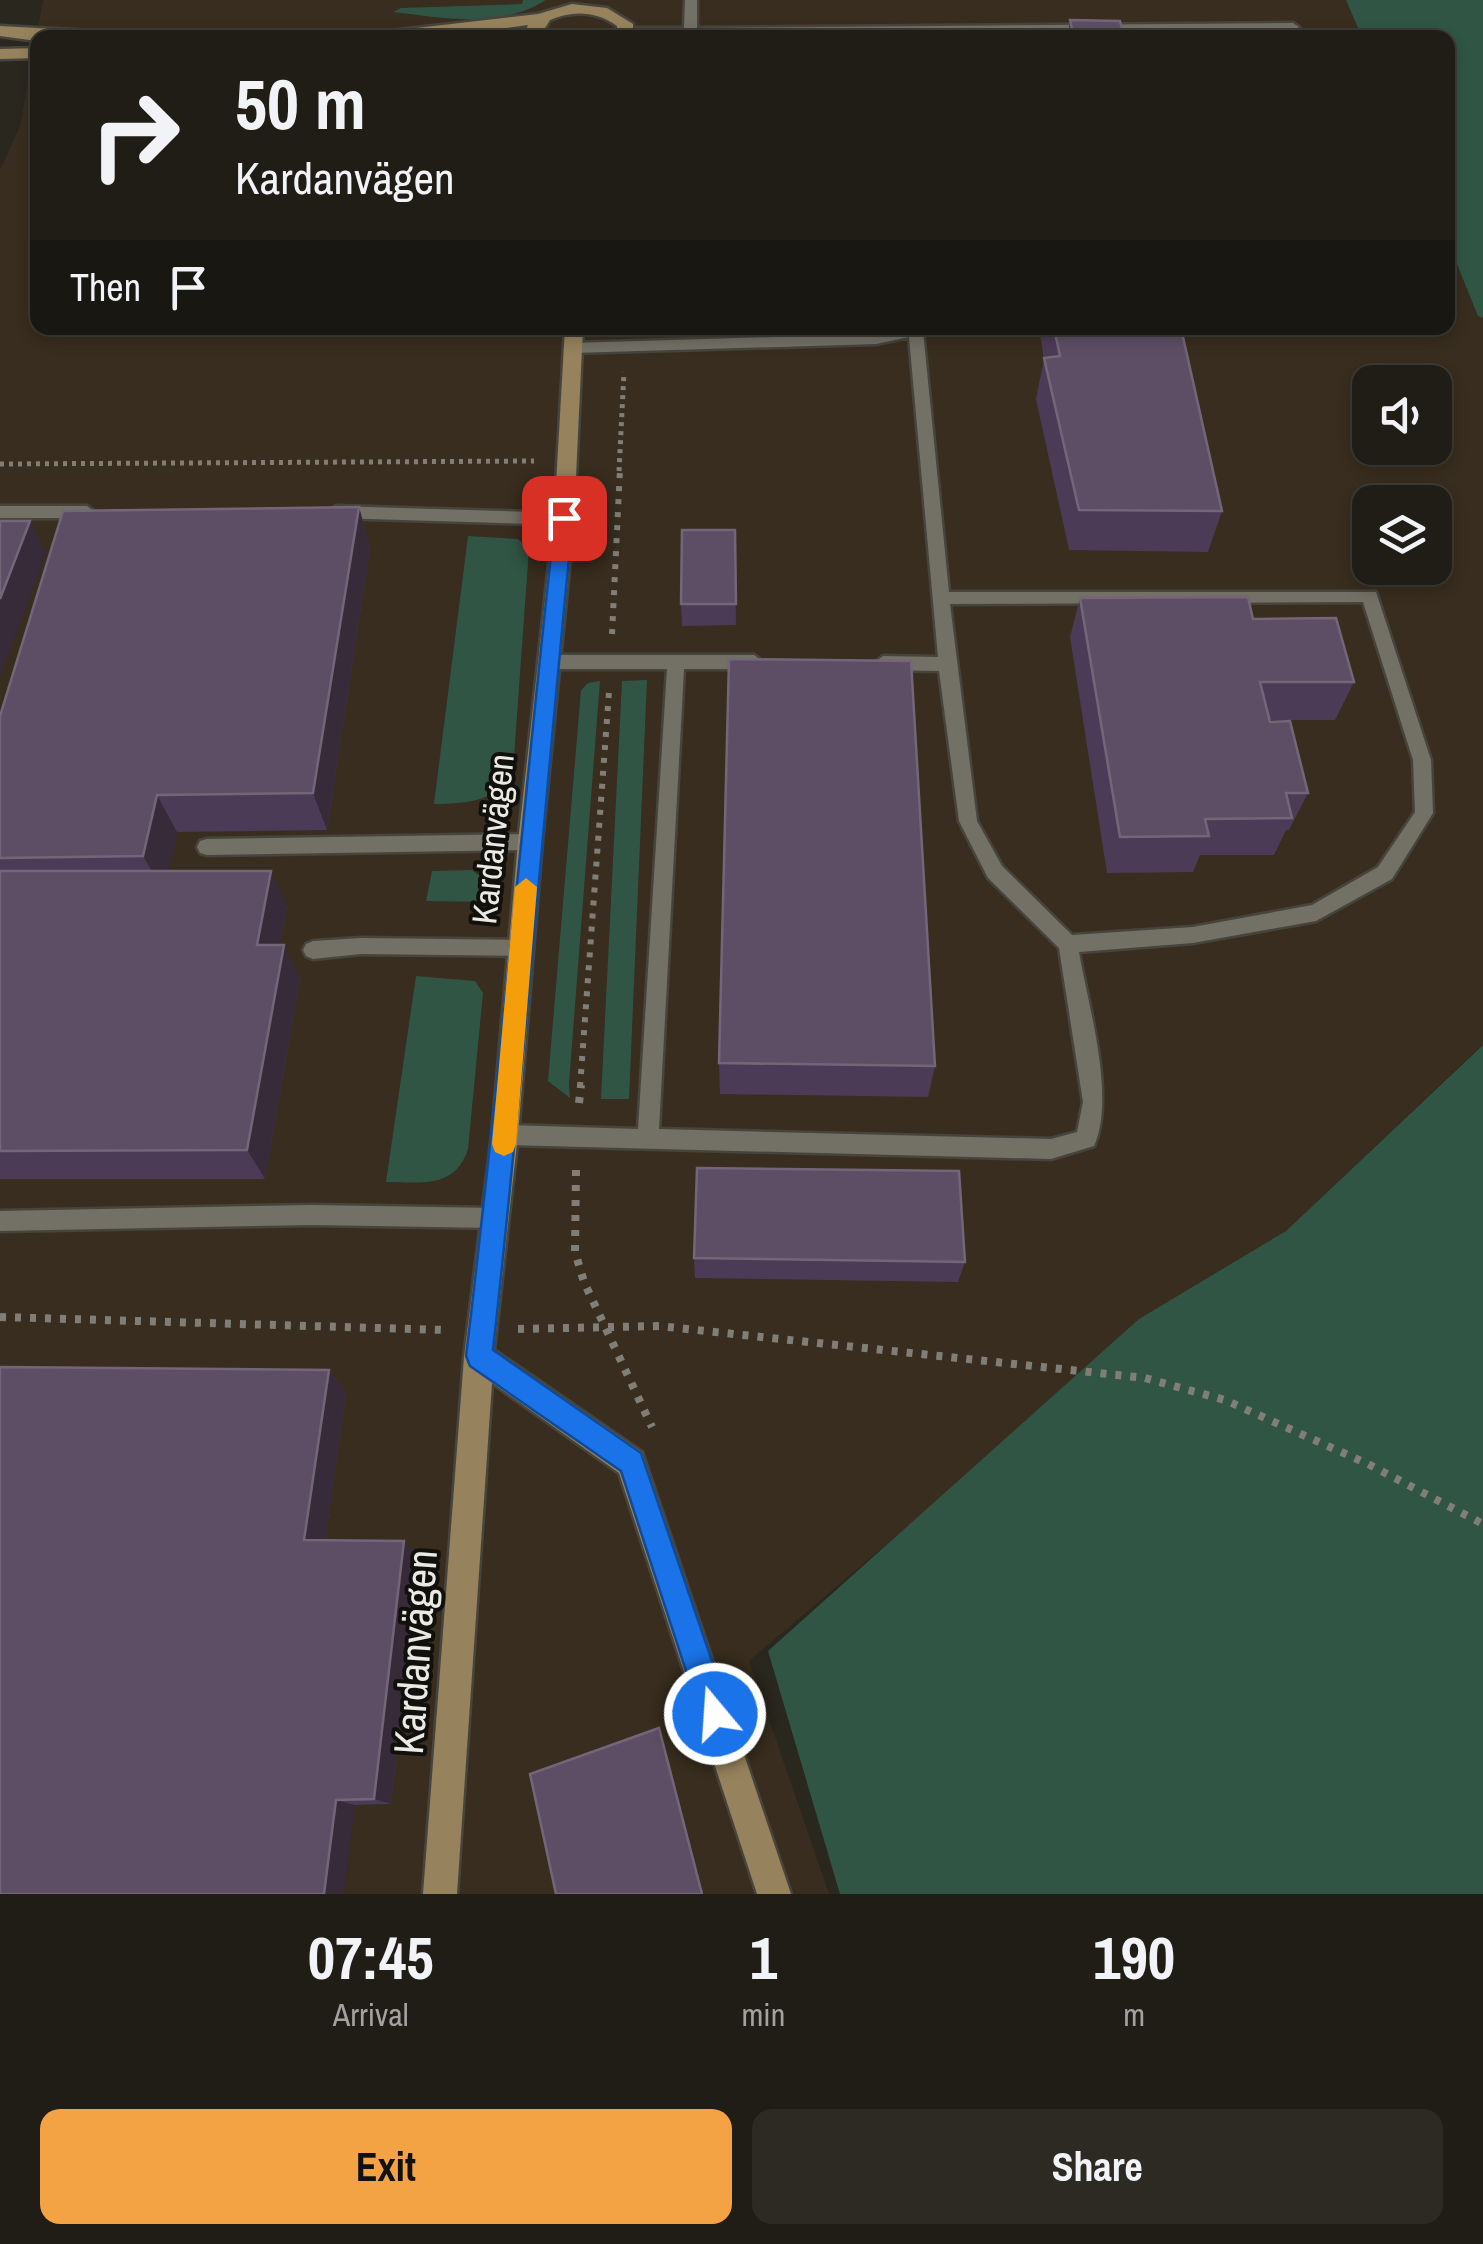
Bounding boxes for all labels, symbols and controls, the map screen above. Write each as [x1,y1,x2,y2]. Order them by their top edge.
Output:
text: 50 m [235,57,366,151]
icon: right [70,70,200,200]
text: Kardanvägen [235,147,455,208]
icon: arrive [161,260,216,315]
text: Then [70,262,141,313]
map controls [1352,365,1452,585]
button: sound [1352,365,1452,465]
pin [522,476,607,561]
button: layers [1352,485,1452,585]
icon: arrive [537,491,592,546]
street label: Kardanvägen [460,752,525,926]
street label: Kardanvägen [380,1548,450,1756]
position arrow [663,1662,767,1766]
text: 07:45 [308,1917,434,1998]
text: 1 [750,1917,777,1998]
text: 190 [1093,1917,1175,1998]
text: Arrival [333,1993,409,2036]
text: min [741,1993,785,2036]
text: m [1123,1993,1145,2036]
button: Exit [40,2109,732,2224]
button: Share [752,2109,1443,2224]

